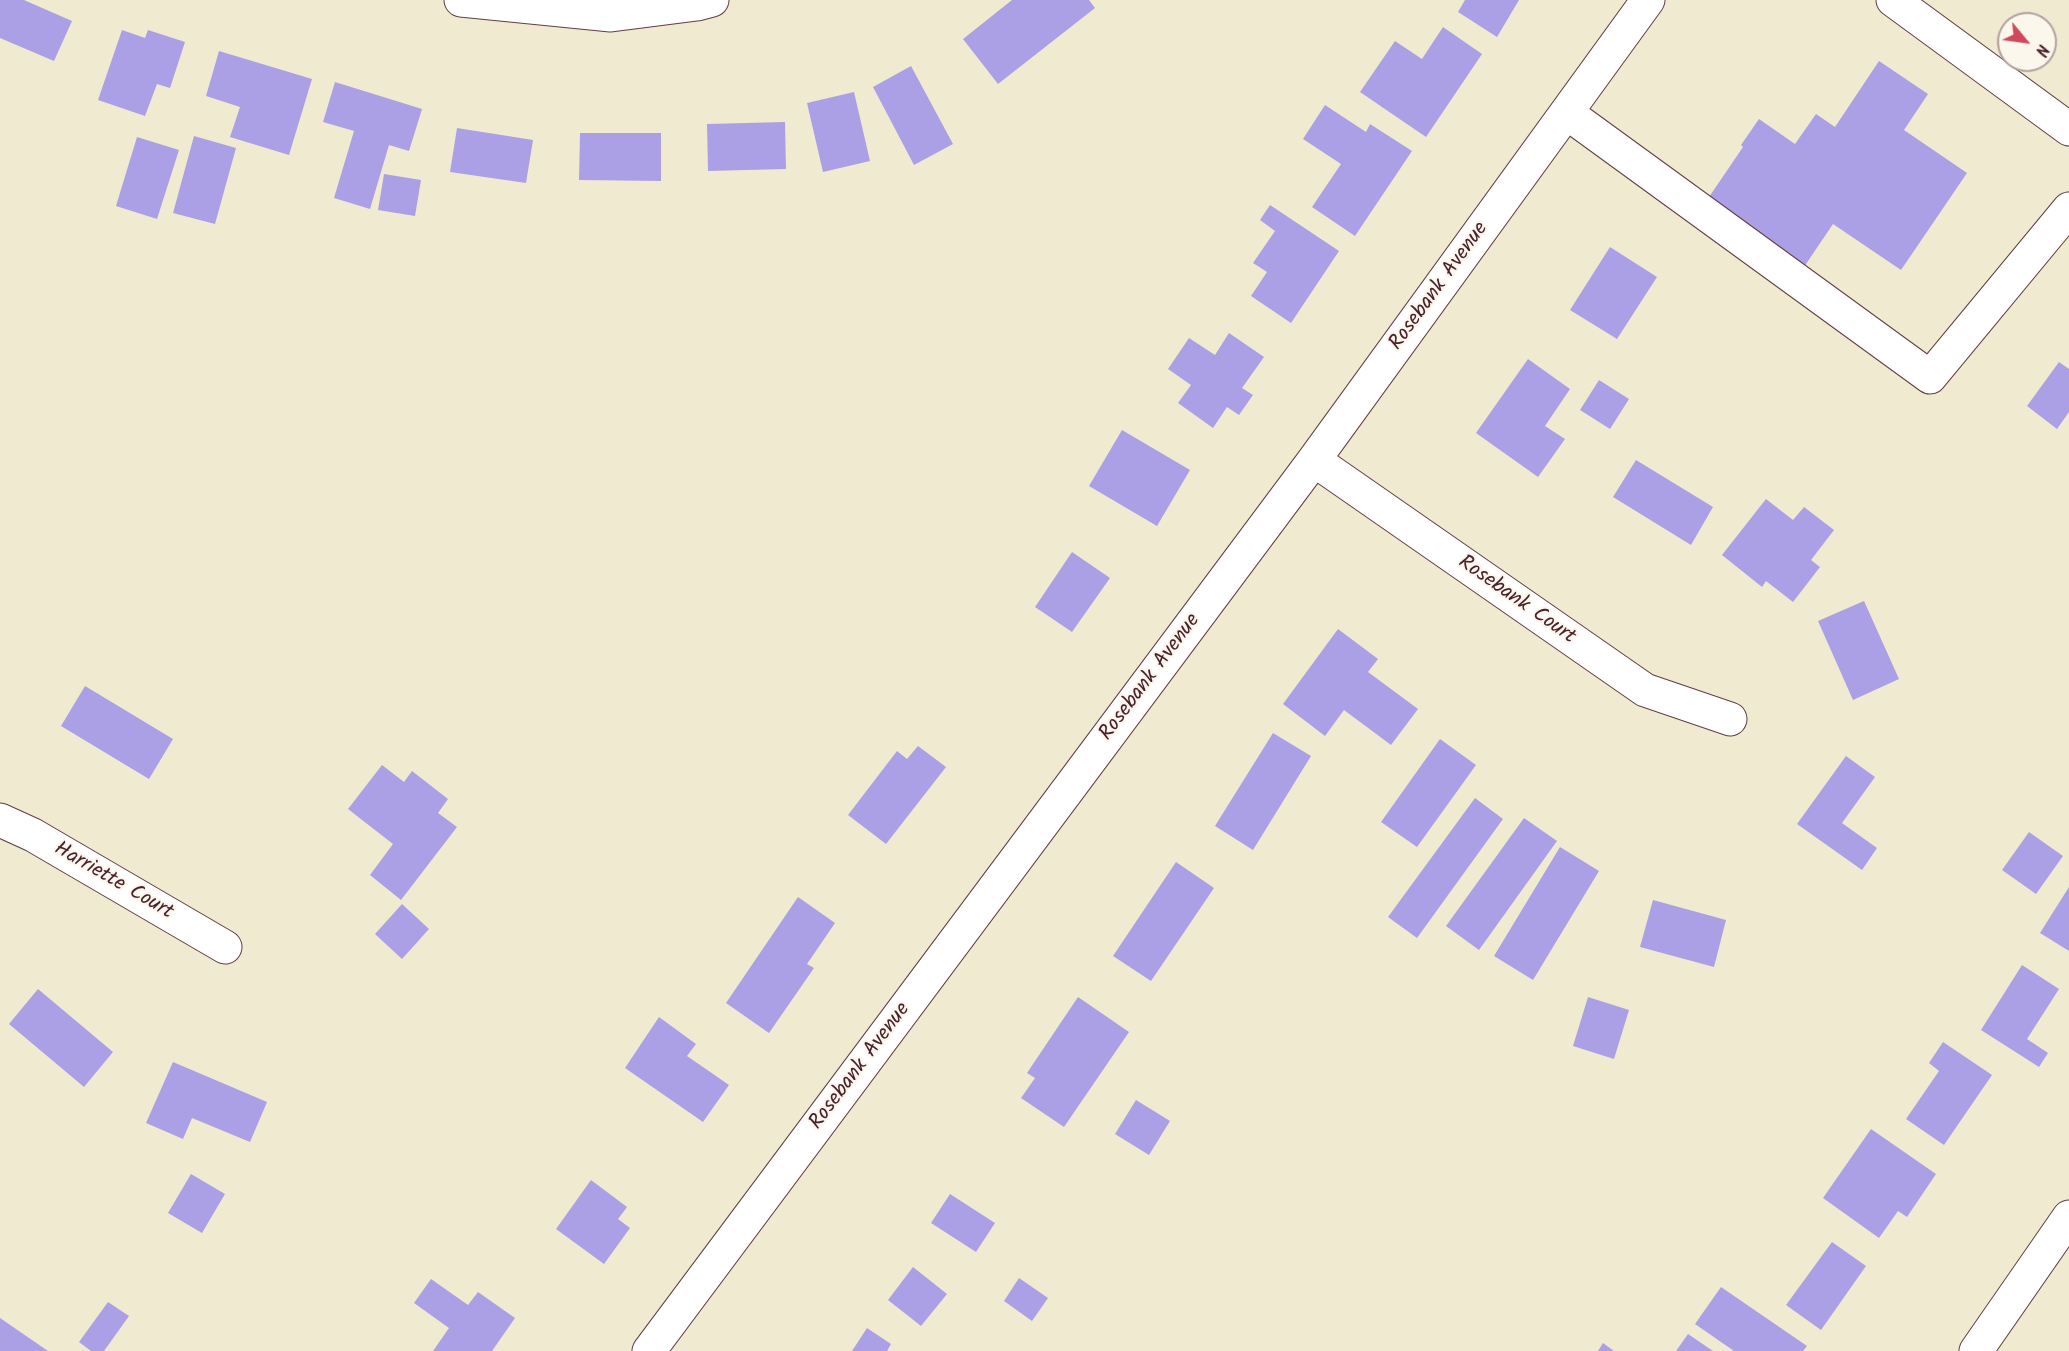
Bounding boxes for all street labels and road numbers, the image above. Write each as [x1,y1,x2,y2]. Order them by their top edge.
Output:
street label: Rosebank Avenue [1385,218,1495,356]
street label: Rosebank Court [1452,551,1580,651]
street label: Rosebank Avenue [1095,610,1207,746]
street label: Harriette Court [49,838,177,926]
street label: Rosebank Avenue [805,999,917,1135]

